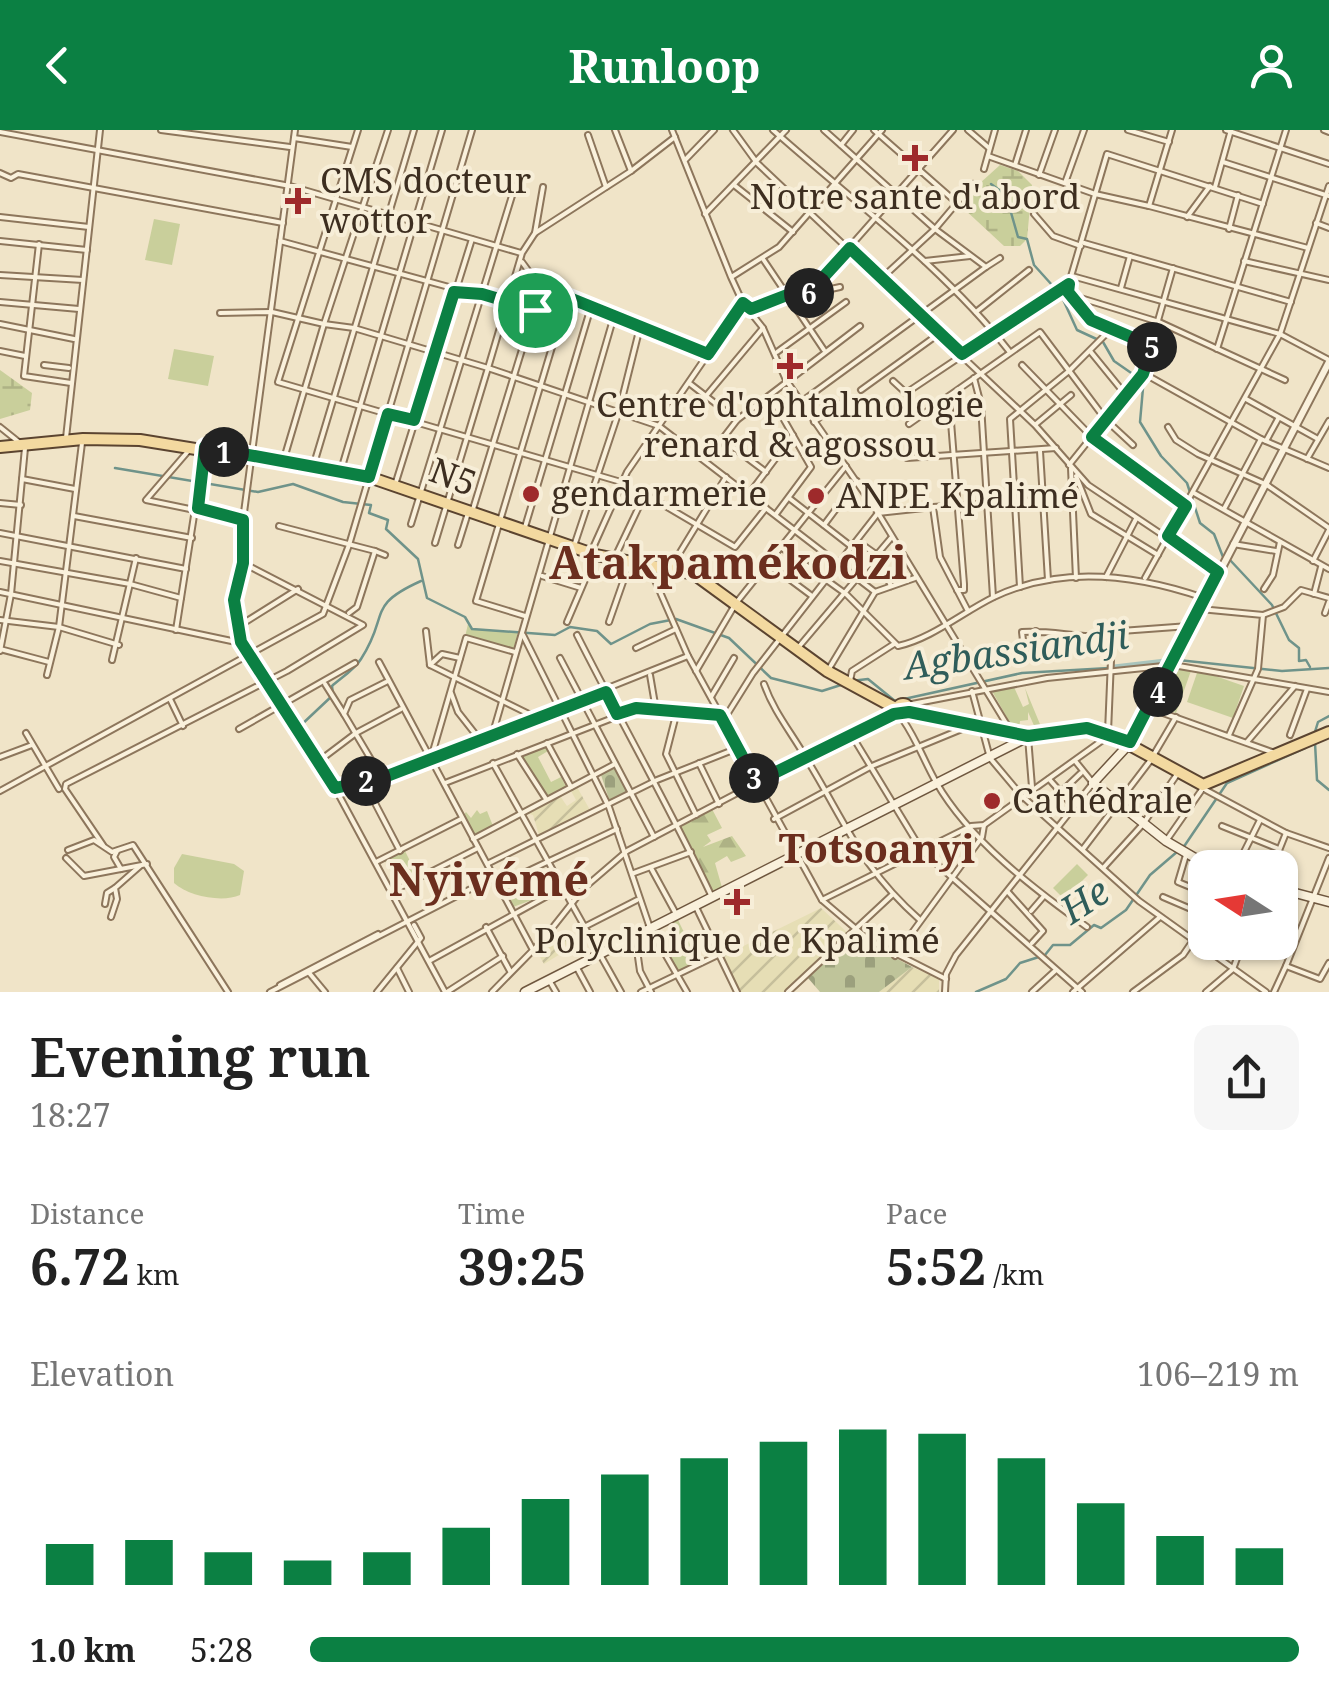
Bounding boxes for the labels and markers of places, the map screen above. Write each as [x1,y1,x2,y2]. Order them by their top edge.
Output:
marker: Notre sante d'abord [902,145,928,171]
place label: CMS docteur wottor [320,156,531,243]
place label: Notre sante d'abord [750,172,1080,219]
marker: CMS docteur wottor [285,188,311,214]
pin [493,268,578,353]
pin: 6 [784,268,834,318]
pin: 5 [1127,322,1177,372]
marker: Centre d'ophtalmologie renard & agossou [777,353,803,379]
place label: Centre d'ophtalmologie renard & agossou [596,380,984,467]
pin: 1 [199,427,249,477]
place label: gendarmerie [551,469,767,516]
place label: ANPE Kpalimé [836,471,1079,518]
marker: gendarmerie [520,483,542,505]
marker: ANPE Kpalimé [805,485,827,507]
pin: 4 [1133,667,1183,717]
pin: 3 [729,753,779,803]
pin: 2 [341,756,391,806]
place label: Cathédrale [1012,776,1193,823]
marker: Cathédrale [981,790,1003,812]
marker: Polyclinique de Kpalimé [724,889,750,915]
place label: Polyclinique de Kpalimé [534,916,940,963]

